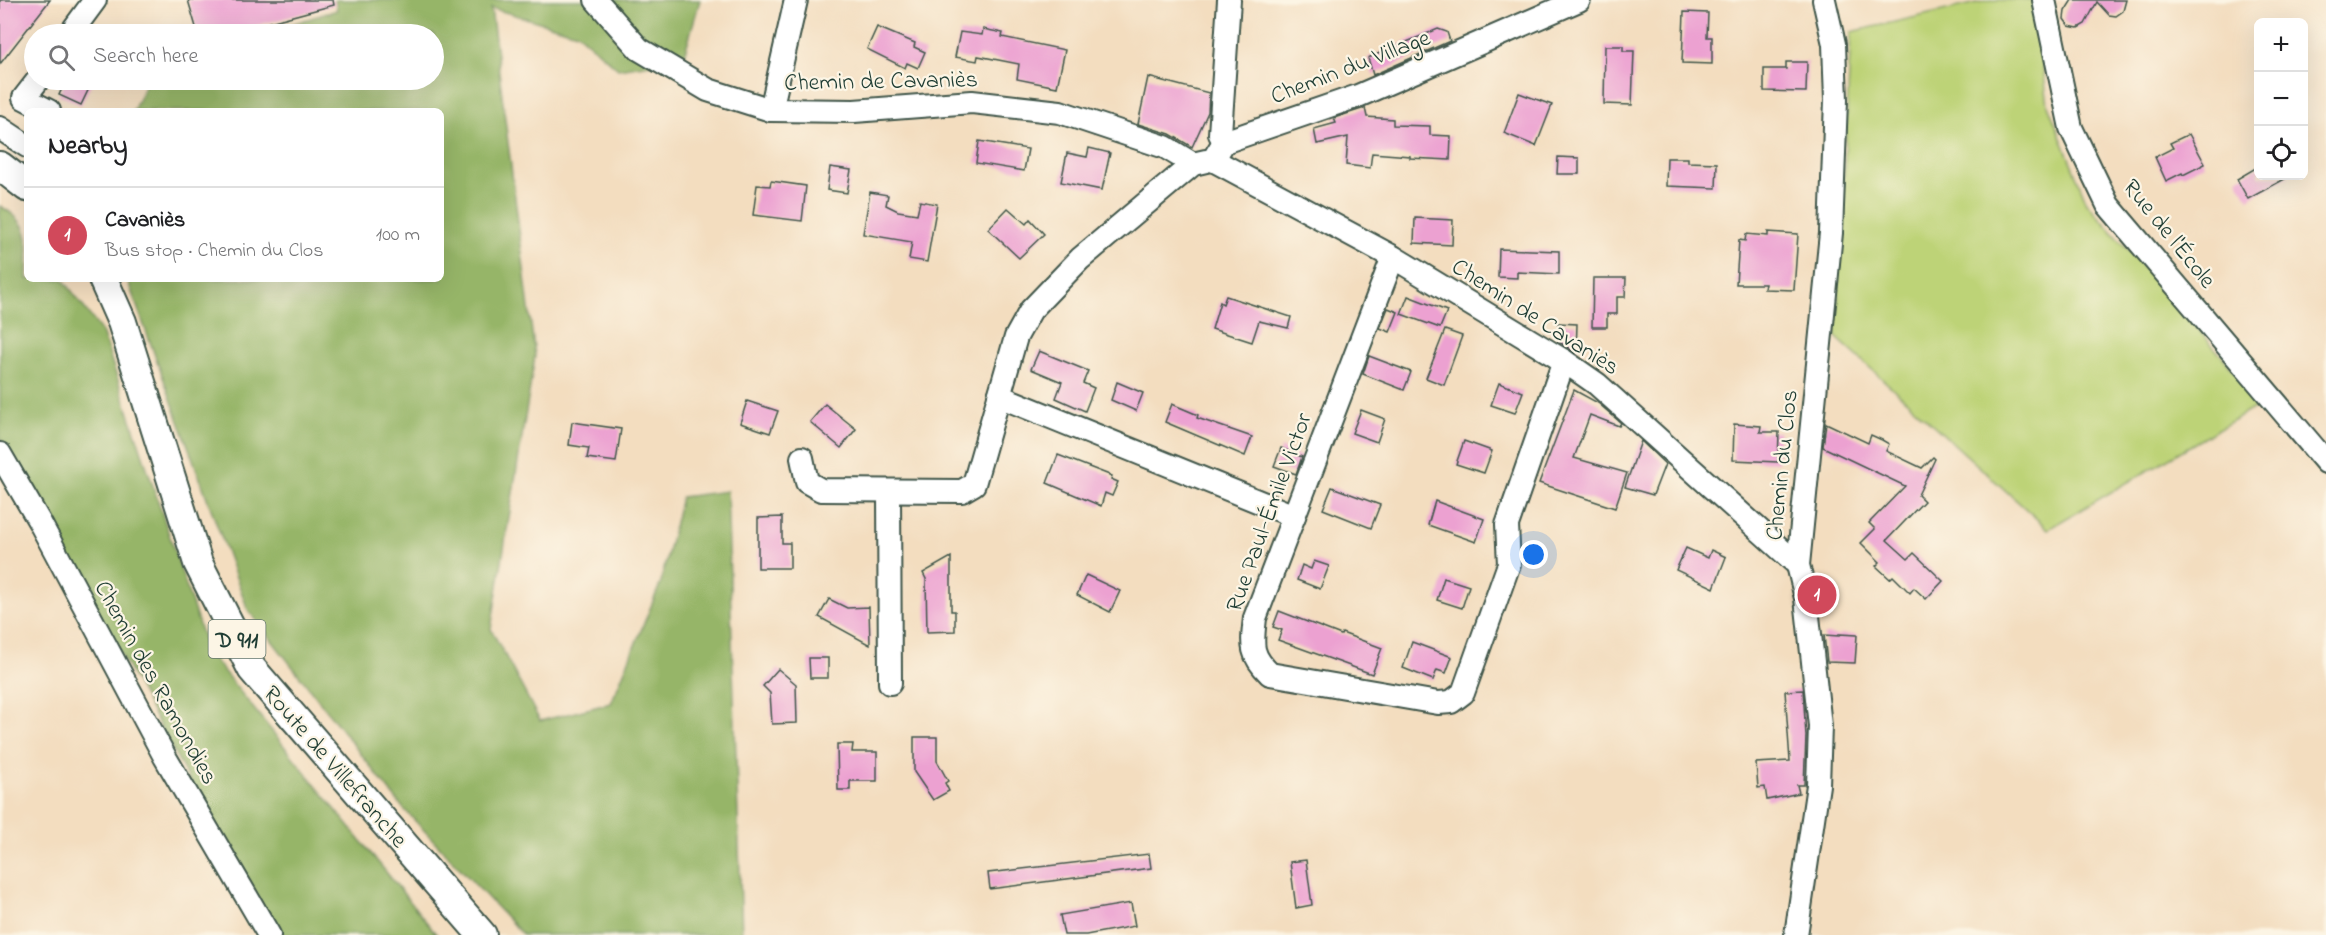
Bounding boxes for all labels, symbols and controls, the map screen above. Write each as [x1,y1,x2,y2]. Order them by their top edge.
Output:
map controls [2254,18,2308,180]
button: + [2254,18,2308,72]
street label: Chemin du Village [1266,22,1436,115]
search box [24,24,444,90]
icon: search [45,41,78,74]
text: Search here [93,41,198,73]
street label: Chemin de Cavaniès [784,63,978,102]
button: − [2254,72,2308,126]
button: locate [2254,126,2308,180]
text: Nearby [48,128,127,166]
street label: Rue de l'École [2113,172,2223,297]
text: Cavaniès [105,205,185,237]
text: 1 [64,221,71,250]
text: 100 m [376,221,420,250]
text: Bus stop · Chemin du Clos [105,237,323,266]
street label: Chemin de Cavaniès [1444,251,1625,386]
street label: Chemin du Clos [1758,388,1809,542]
street label: Rue Paul-Émile Victor [1218,408,1323,617]
your location [1519,540,1548,569]
pin: 1 [1798,572,1836,618]
street label: Chemin des Ramondies [84,575,226,792]
road number: D 911 [208,620,266,658]
street label: Route de Villefranche [253,679,415,857]

